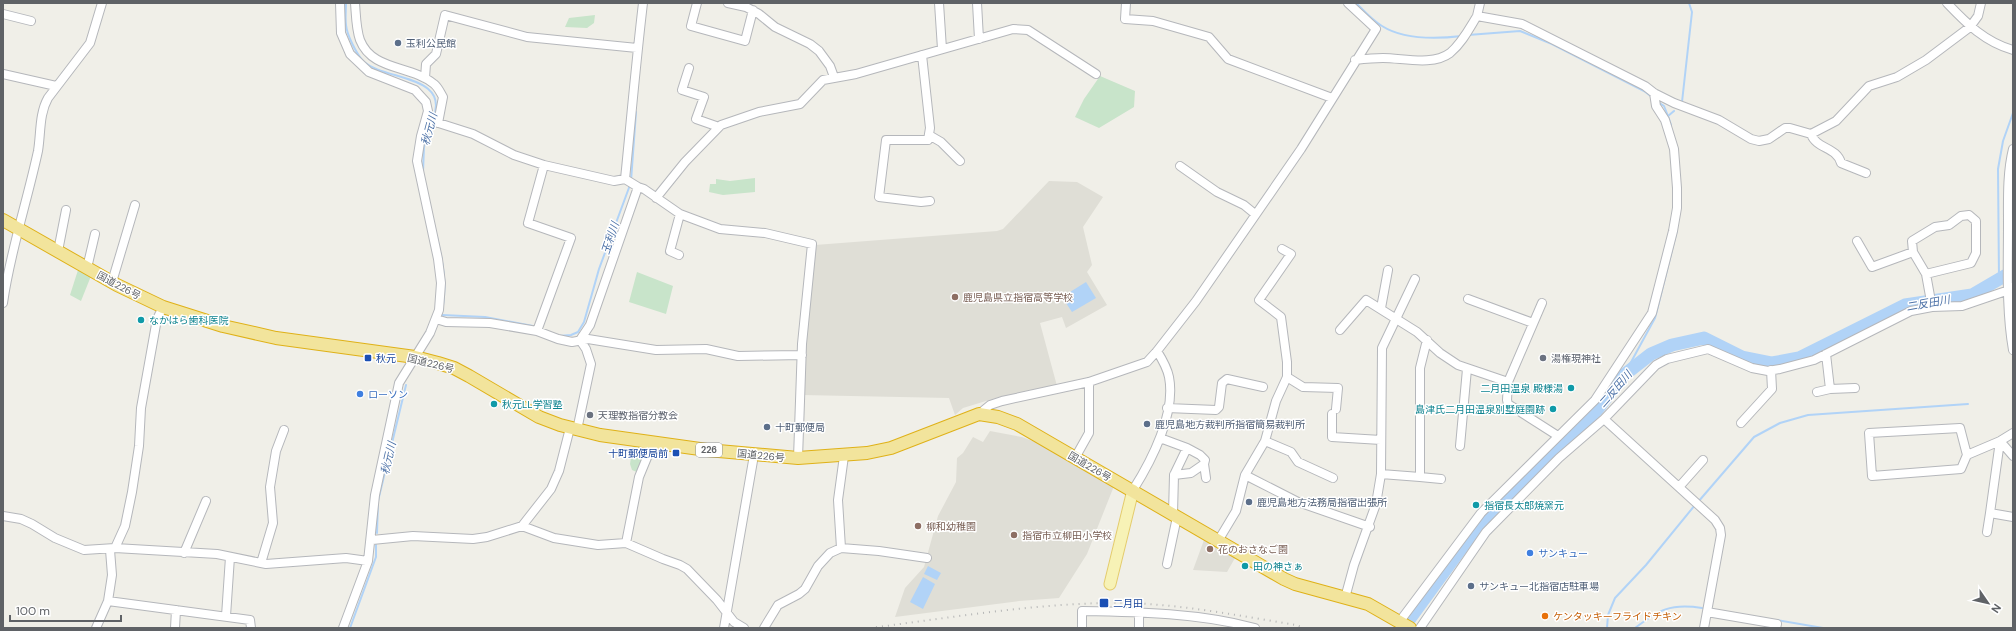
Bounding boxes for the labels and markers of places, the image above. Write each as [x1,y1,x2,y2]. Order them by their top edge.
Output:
place label: 玉利公民館 [406,37,456,50]
marker: 玉利公民館 [393,38,403,48]
place label: 鹿児島県立指宿高等学校 [963,291,1073,304]
marker: 鹿児島県立指宿高等学校 [950,292,960,302]
place label: なかはら歯科医院 [149,314,229,327]
marker: なかはら歯科医院 [136,315,146,325]
place label: 秋元 [376,352,396,365]
place label: 湯権現神社 [1551,352,1601,365]
marker: 秋元 [363,353,373,363]
marker: 湯権現神社 [1538,353,1548,363]
place label: 二月田温泉 殿様湯 [1480,382,1563,395]
marker: 二月田温泉 殿様湯 [1566,383,1576,393]
place label: ローソン [368,388,408,401]
marker: ローソン [355,389,365,399]
place label: 秋元LL学習塾 [502,398,563,411]
marker: 秋元LL学習塾 [489,399,499,409]
place label: 島津氏二月田温泉別墅庭園跡 [1415,403,1545,416]
marker: 島津氏二月田温泉別墅庭園跡 [1548,404,1558,414]
place label: 天理教指宿分教会 [598,409,678,422]
marker: 天理教指宿分教会 [585,410,595,420]
place label: 鹿児島地方裁判所指宿簡易裁判所 [1155,418,1305,431]
marker: 鹿児島地方裁判所指宿簡易裁判所 [1142,419,1152,429]
place label: 十町郵便局 [775,421,825,434]
marker: 十町郵便局 [762,422,772,432]
place label: 十町郵便局前 [608,447,668,460]
marker: 十町郵便局前 [671,448,681,458]
place label: 鹿児島地方法務局指宿出張所 [1257,496,1387,509]
marker: 鹿児島地方法務局指宿出張所 [1244,497,1254,507]
place label: 指宿長太郎焼窯元 [1484,499,1564,512]
marker: 指宿長太郎焼窯元 [1471,500,1481,510]
place label: 柳和幼稚園 [926,520,976,533]
marker: 柳和幼稚園 [913,521,923,531]
place label: 指宿市立柳田小学校 [1022,529,1112,542]
marker: 指宿市立柳田小学校 [1009,530,1019,540]
place label: 花のおさなご園 [1218,543,1288,556]
marker: 花のおさなご園 [1205,544,1215,554]
place label: サンキュー [1538,547,1588,560]
marker: サンキュー [1525,548,1535,558]
place label: 田の神さぁ [1253,560,1303,573]
marker: 田の神さぁ [1240,561,1250,571]
place label: サンキュー北指宿店駐車場 [1479,580,1599,593]
marker: サンキュー北指宿店駐車場 [1466,581,1476,591]
marker: 二月田 [1098,597,1110,609]
place label: 二月田 [1113,597,1143,610]
place label: ケンタッキーフライドチキン [1553,610,1682,623]
marker: ケンタッキーフライドチキン [1540,611,1550,621]

